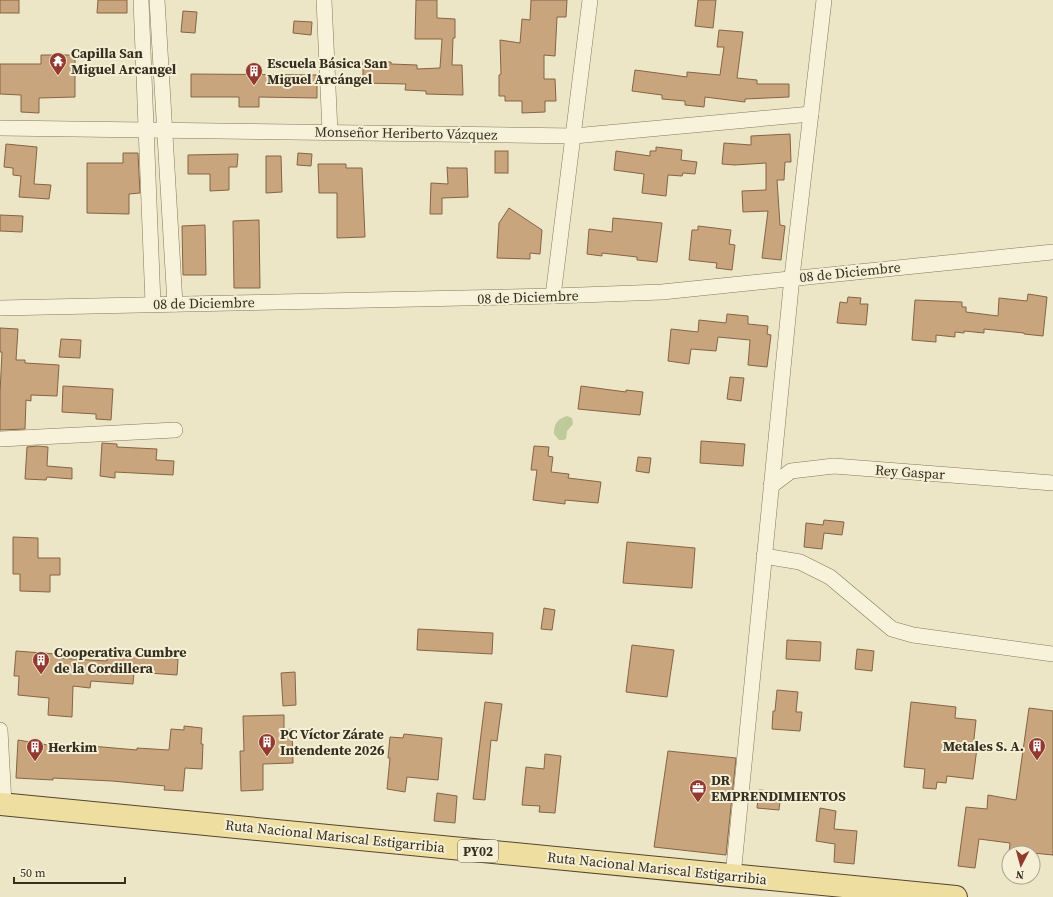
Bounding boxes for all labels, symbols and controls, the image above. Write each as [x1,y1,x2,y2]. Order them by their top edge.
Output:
place label: Capilla San Miguel Arcangel [71,43,177,79]
temple icon: Capilla San Miguel Arcangel [48,51,68,76]
place label: Escuela Básica San Miguel Arcángel [267,53,388,89]
building icon: Escuela Básica San Miguel Arcángel [244,61,264,86]
street label: Monseñor Heriberto Vázquez [314,121,498,145]
street label: 08 de Diciembre [798,257,902,287]
street label: 08 de Diciembre [477,285,579,309]
street label: 08 de Diciembre [153,292,255,314]
street label: Rey Gaspar [874,460,946,484]
place label: Cooperativa Cumbre de la Cordillera [54,642,187,678]
building icon: Cooperativa Cumbre de la Cordillera [31,650,51,675]
place label: PC Víctor Zárate Intendente 2026 [280,724,385,760]
building icon: PC Víctor Zárate Intendente 2026 [257,732,277,757]
place label: Metales S. A. [943,736,1024,756]
building icon: Metales S. A. [1027,736,1047,761]
building icon: Herkim [25,737,45,762]
place label: Herkim [48,737,98,757]
place label: DR EMPRENDIMIENTOS [711,770,846,806]
office icon: DR EMPRENDIMIENTOS [688,778,708,803]
street label: Ruta Nacional Mariscal Estigarribia [224,815,447,858]
road number: PY02 [458,840,498,862]
north arrow [1001,845,1041,885]
street label: Ruta Nacional Mariscal Estigarribia [546,847,769,890]
scale bar [14,859,125,885]
text: 50 m [20,865,46,881]
text: N [1015,867,1025,882]

